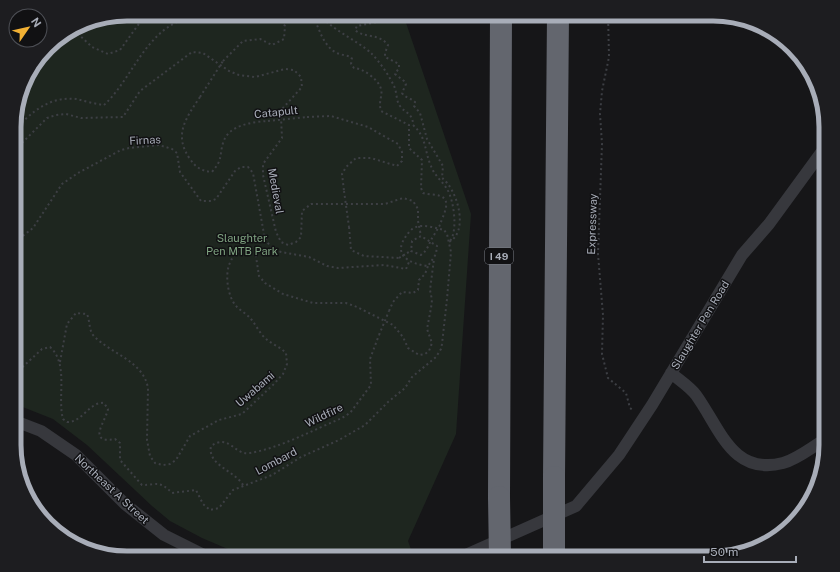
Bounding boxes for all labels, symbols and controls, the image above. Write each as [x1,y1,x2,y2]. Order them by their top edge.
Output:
north arrow [8,8,48,48]
text: N [29,15,44,29]
street label: Catapult [254,104,298,120]
street label: Firnas [129,133,161,147]
street label: Medieval [266,167,286,215]
street label: Expressway [585,193,599,255]
park label: Slaughter Pen MTB Park [206,232,278,257]
road number: I 49 [485,248,513,264]
street label: Slaughter Pen Road [669,278,731,372]
street label: Uwabami [233,369,277,409]
street label: Wildfire [303,401,345,429]
street label: Lombard [253,445,299,477]
street label: Northeast A Street [73,452,151,526]
scale bar [704,538,796,564]
text: 50 m [710,545,738,559]

